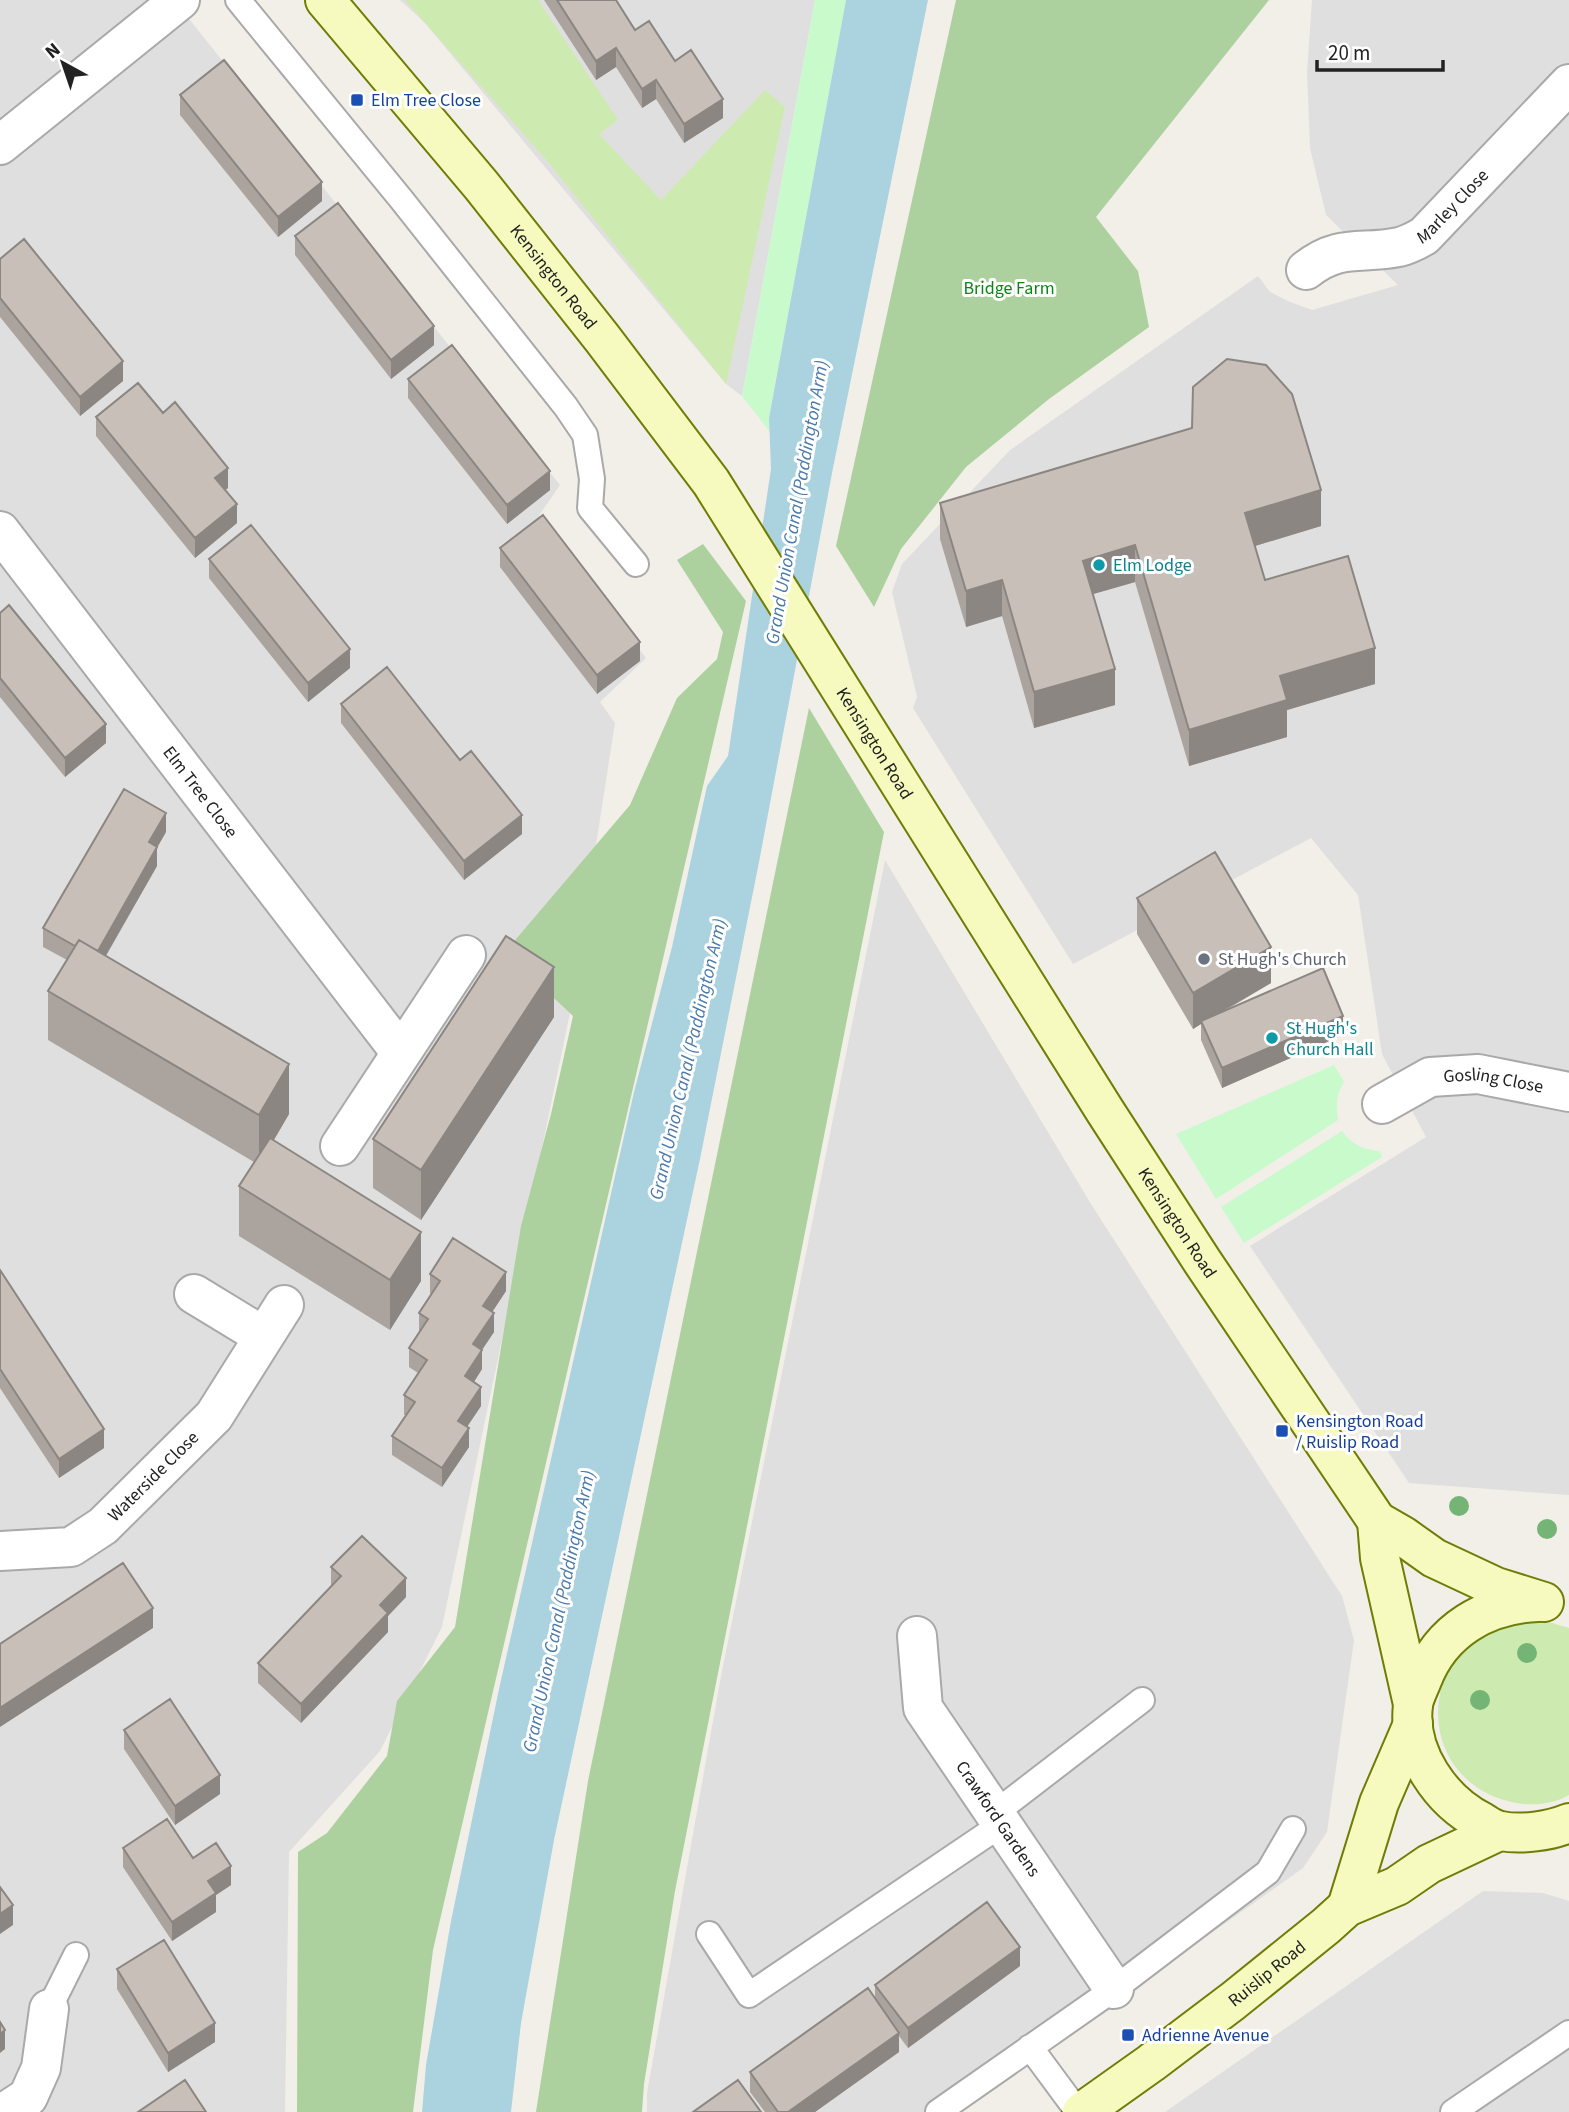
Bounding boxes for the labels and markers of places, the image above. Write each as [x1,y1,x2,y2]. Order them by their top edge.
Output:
place label: Elm Tree Close [371,88,481,113]
marker: Elm Tree Close [349,92,365,108]
place label: Elm Lodge [1113,553,1192,578]
marker: Elm Lodge [1091,557,1107,573]
place label: St Hugh's Church [1218,947,1346,972]
marker: St Hugh's Church [1196,951,1212,967]
place label: St Hugh's Church Hall [1286,1016,1374,1062]
marker: St Hugh's Church Hall [1264,1030,1280,1046]
place label: Kensington Road / Ruislip Road [1296,1409,1424,1455]
marker: Kensington Road / Ruislip Road [1274,1423,1290,1439]
place label: Adrienne Avenue [1142,2023,1269,2048]
marker: Adrienne Avenue [1120,2027,1136,2043]

